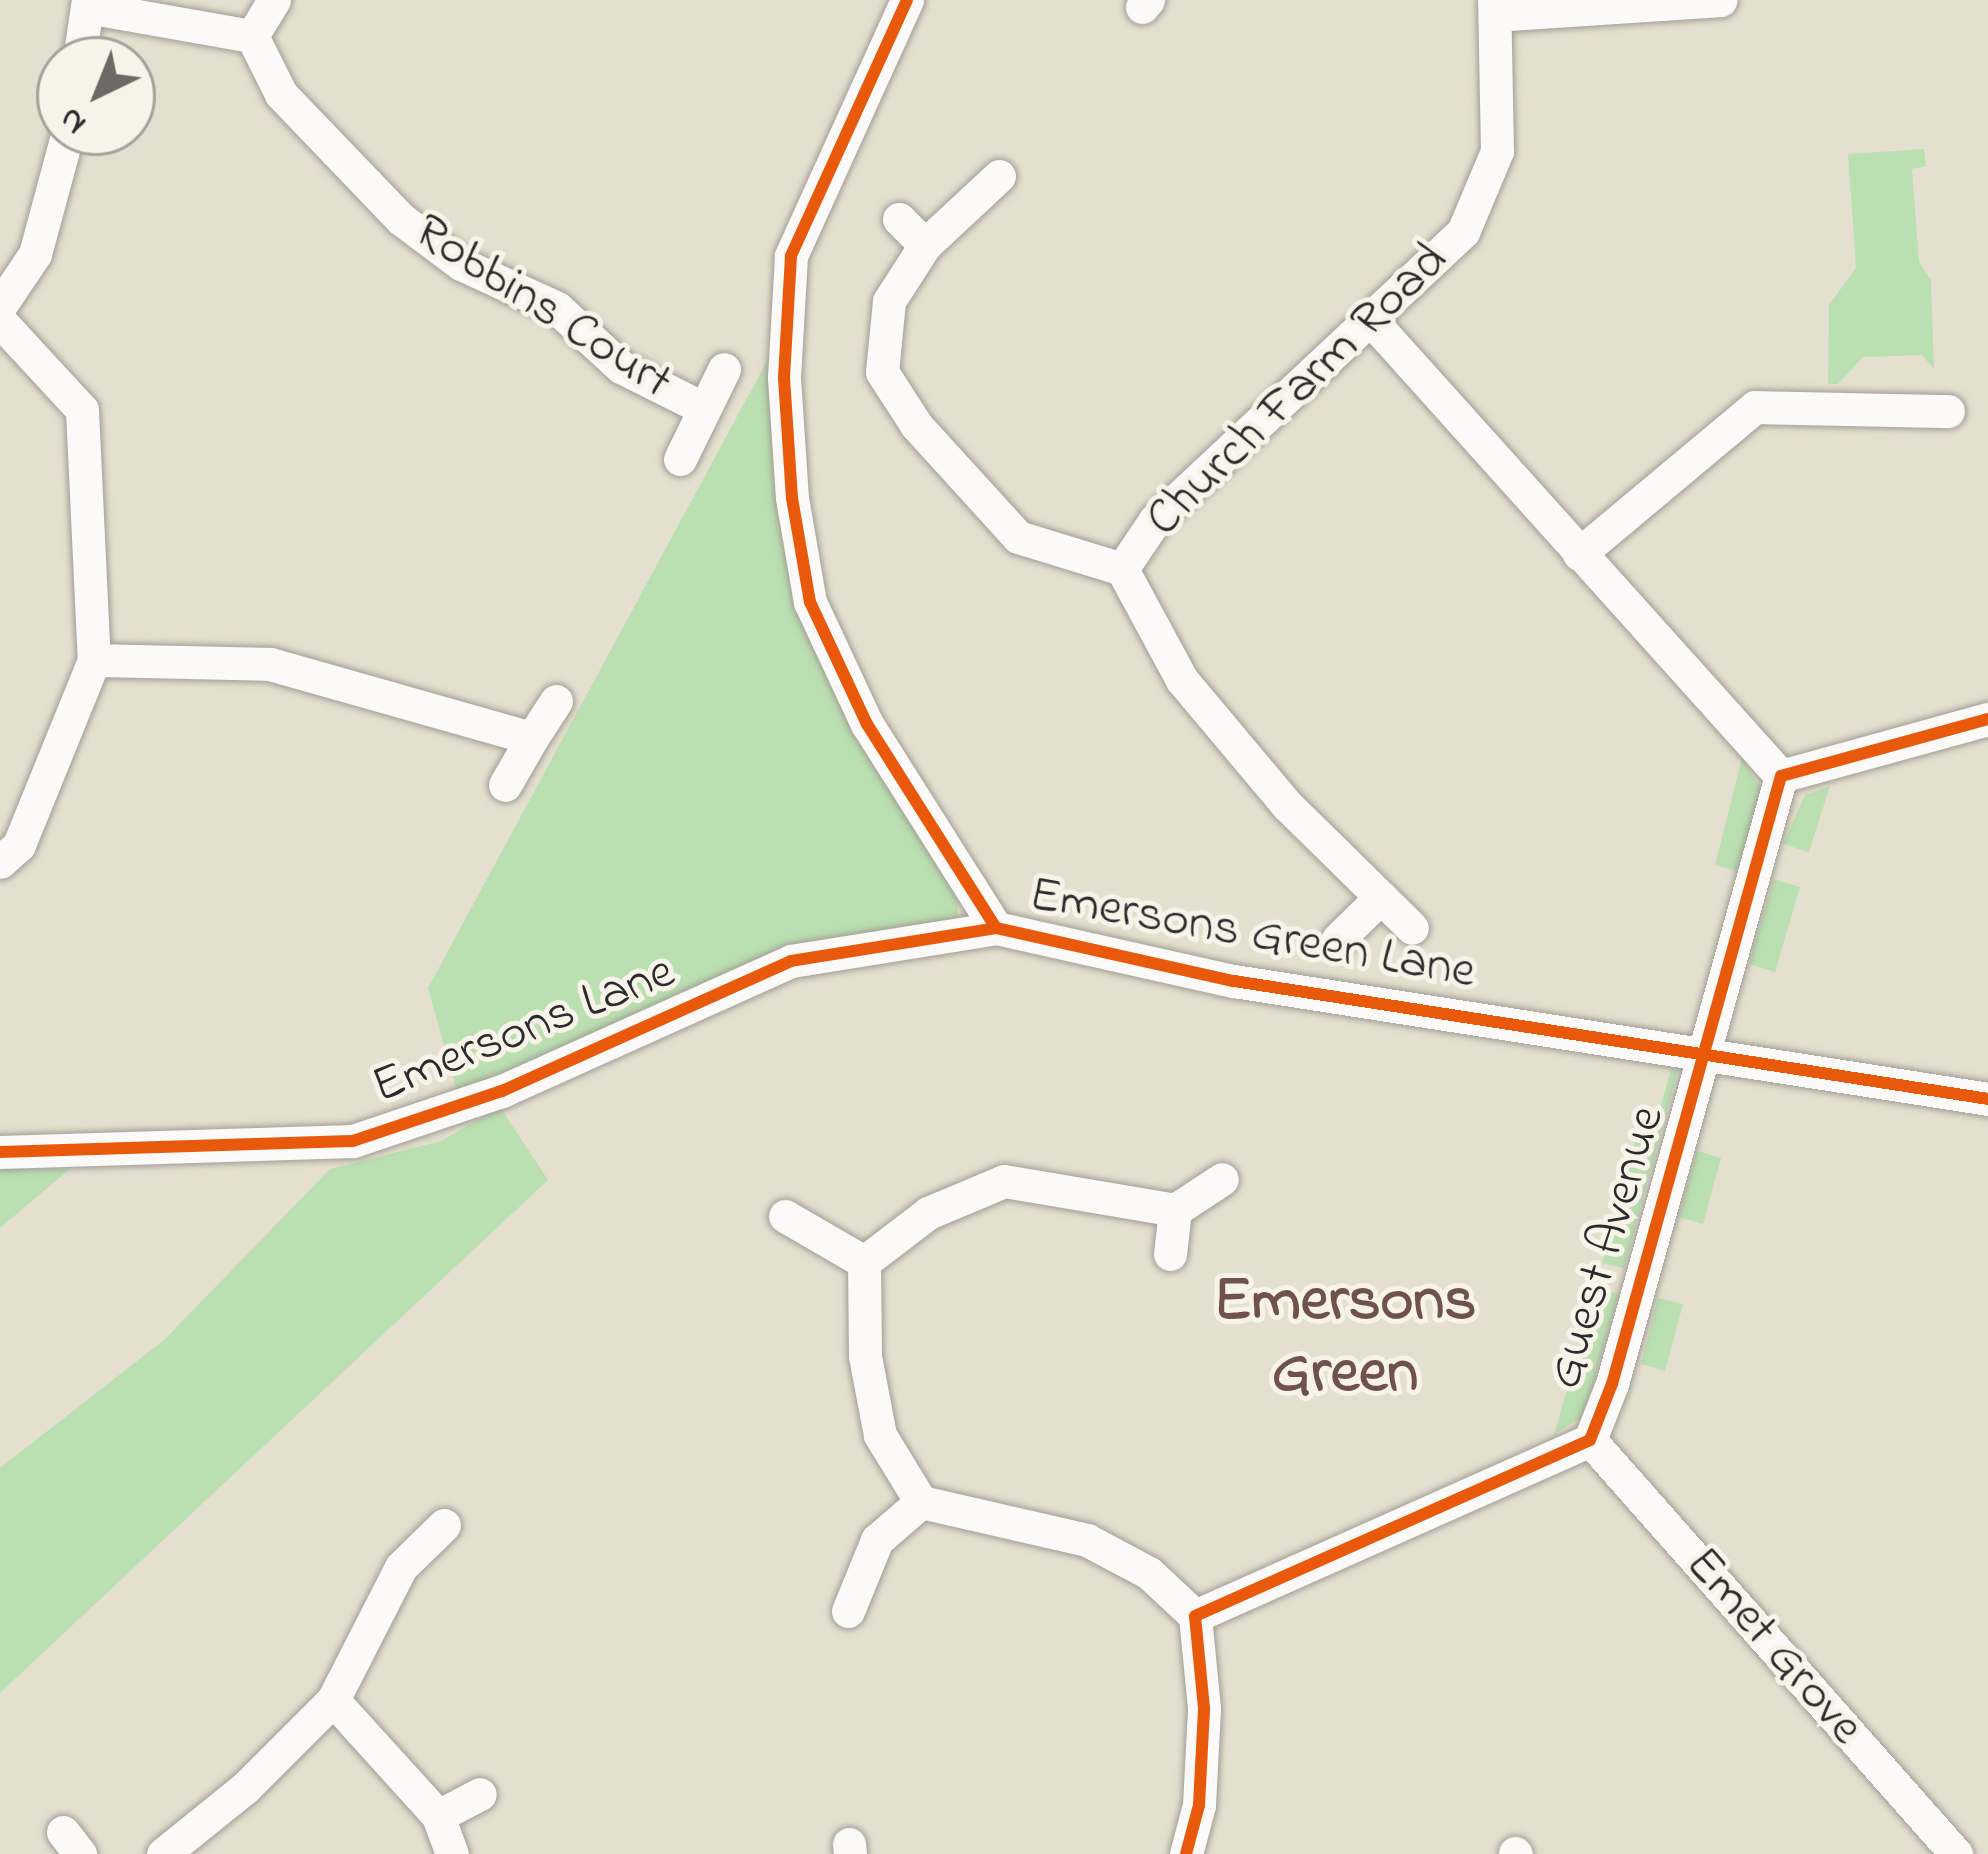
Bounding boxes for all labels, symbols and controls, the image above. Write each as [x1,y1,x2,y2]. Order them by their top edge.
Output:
north arrow [36,36,156,156]
text: N [49,95,98,145]
street label: Robbins Court [402,202,682,414]
street label: Church Farm Road [1134,231,1462,551]
street label: Emersons Green Lane [1024,866,1480,1004]
street label: Emersons Lane [364,943,684,1119]
street label: Guest Avenue [1536,1099,1680,1397]
district label: Emersons Green [1214,1265,1476,1413]
street label: Emet Grove [1671,1536,1875,1758]

